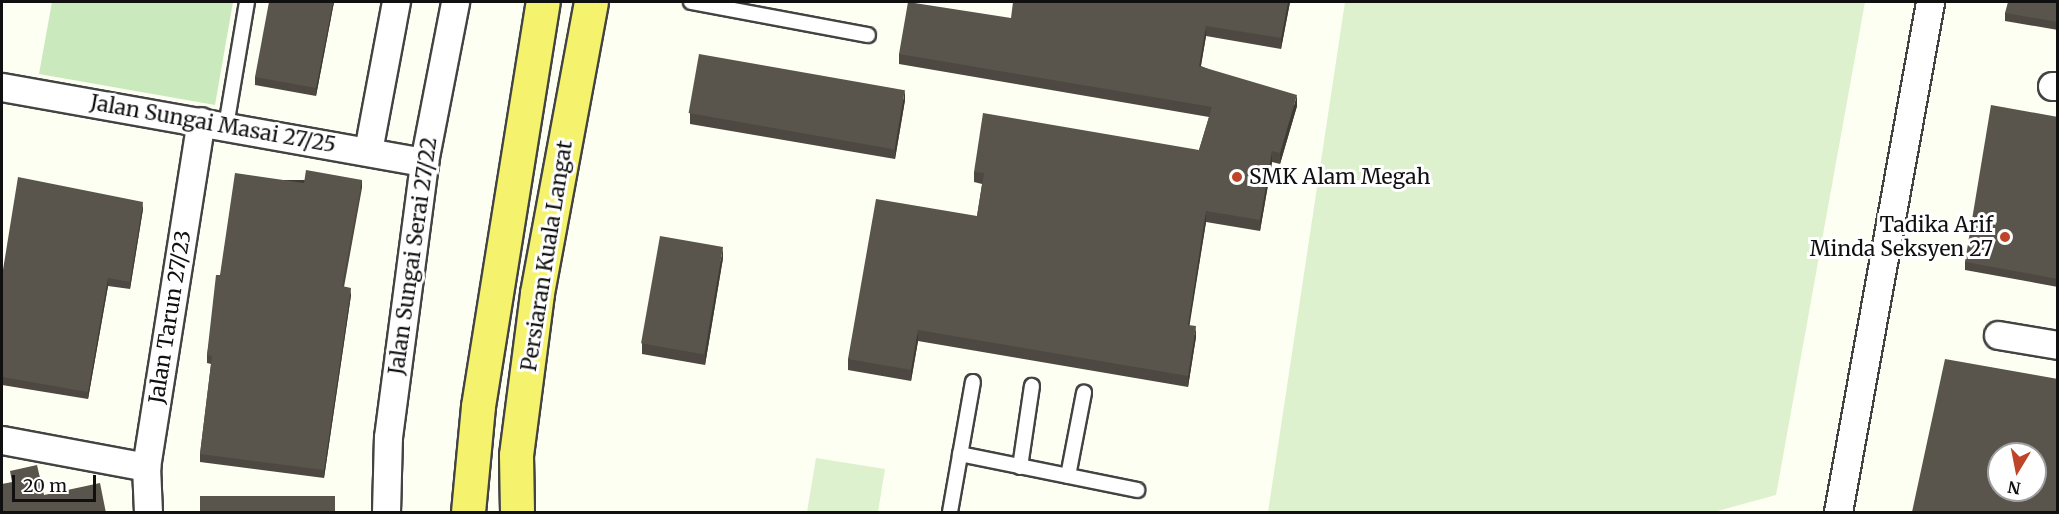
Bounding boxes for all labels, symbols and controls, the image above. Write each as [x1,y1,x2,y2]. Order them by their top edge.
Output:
street label: Jalan Sungai Masai 27/25 [88,90,338,158]
street label: Jalan Sungai Serai 27/22 [384,136,442,376]
street label: Persiaran Kuala Langat [516,139,578,373]
place label: SMK Alam Megah [1249,164,1430,190]
marker: SMK Alam Megah [1230,170,1244,184]
place label: Tadika Arif Minda Seksyen 27 [1810,212,1993,262]
street label: Jalan Tarun 27/23 [144,229,196,405]
marker: Tadika Arif Minda Seksyen 27 [1998,230,2012,244]
north arrow [1987,442,2047,502]
scale bar [15,463,99,501]
text: 20 m [23,474,67,497]
text: N [2006,477,2022,499]

